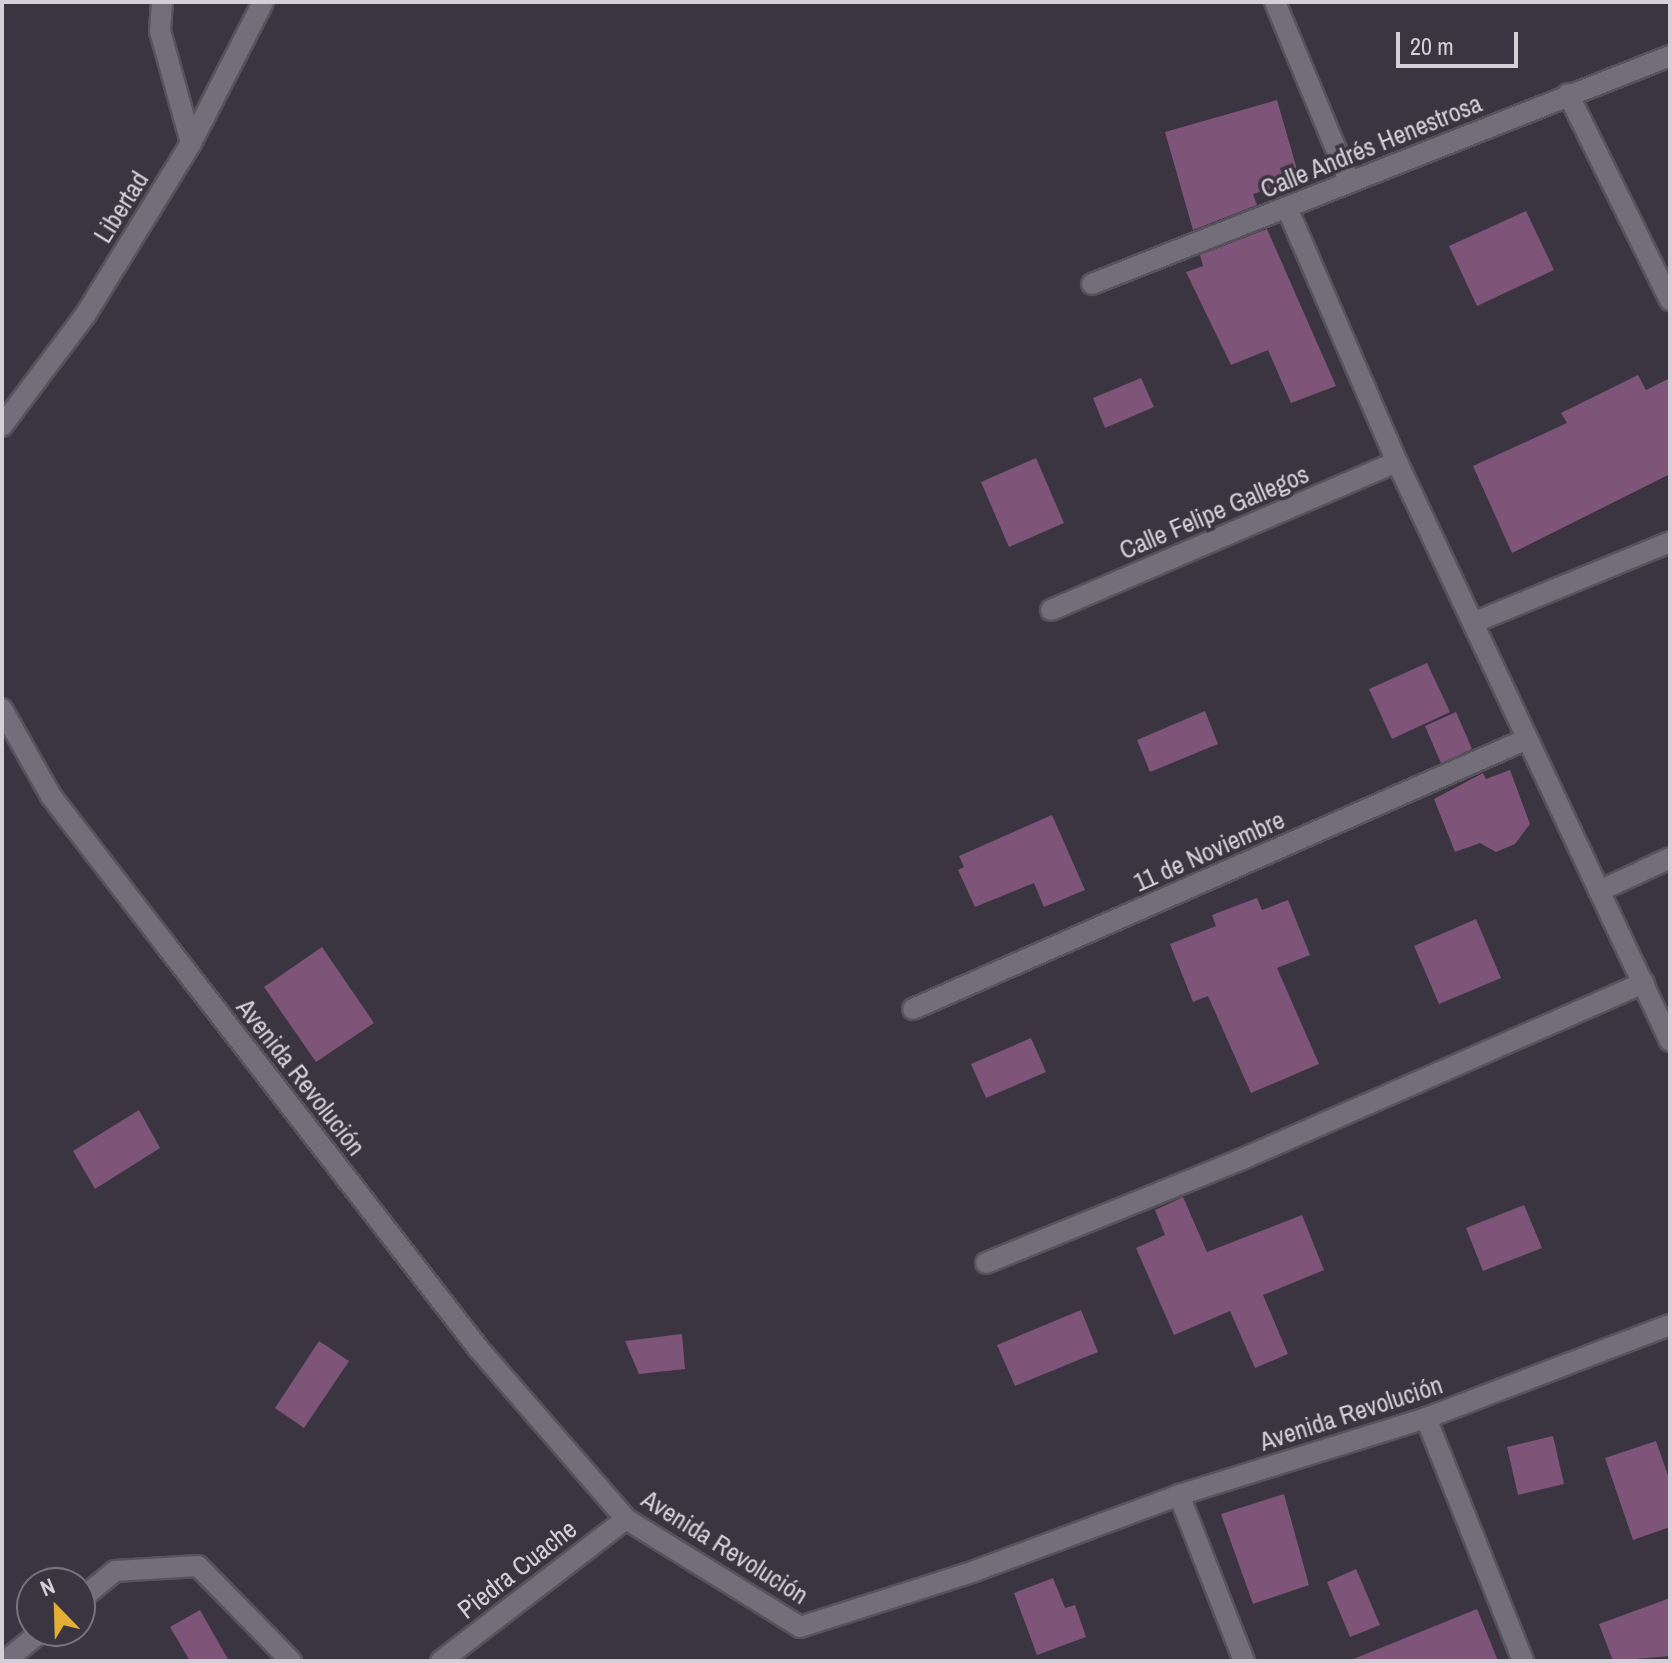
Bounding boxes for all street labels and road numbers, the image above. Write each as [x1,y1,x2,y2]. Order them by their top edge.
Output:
street label: Calle Andrés Henestrosa [1255,87,1487,205]
street label: Libertad [87,166,155,248]
street label: Calle Felipe Gallegos [1115,458,1313,566]
street label: 11 de Noviembre [1129,804,1289,898]
street label: Avenida Revolución [230,992,372,1162]
street label: Avenida Revolución [1256,1369,1446,1457]
street label: Avenida Revolución [636,1483,814,1611]
street label: Piedra Cuache [451,1513,583,1625]

